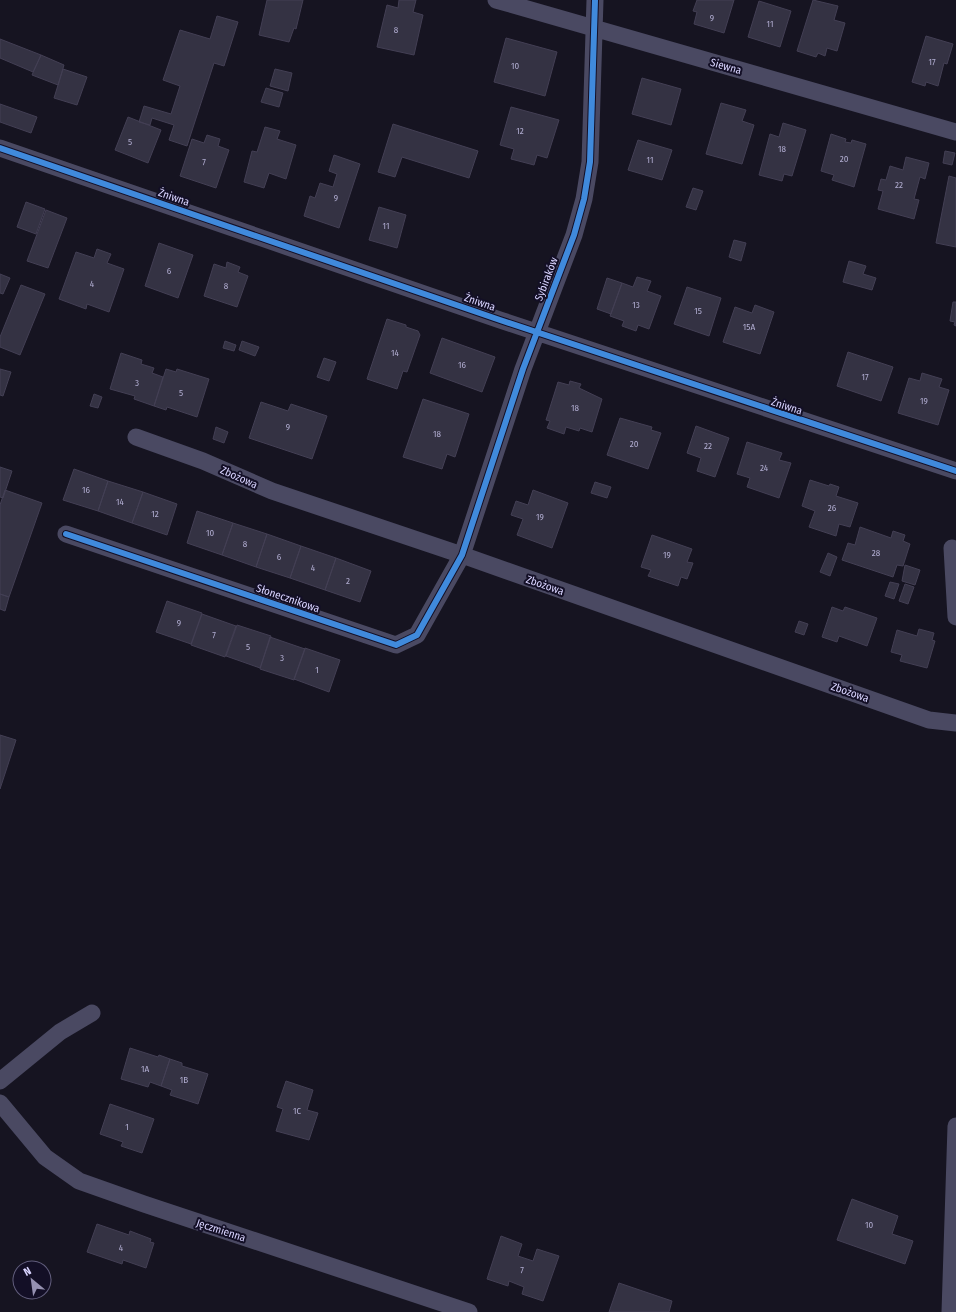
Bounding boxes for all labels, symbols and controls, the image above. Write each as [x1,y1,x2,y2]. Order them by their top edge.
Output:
house number: 9 [710,13,714,23]
house number: 11 [767,19,773,29]
house number: 8 [394,25,399,35]
street label: Siewna [709,56,743,77]
house number: 17 [928,57,936,67]
house number: 10 [511,61,519,71]
house number: 12 [516,126,524,136]
house number: 5 [128,137,132,147]
house number: 18 [778,144,787,154]
house number: 20 [840,154,849,164]
house number: 11 [647,155,653,165]
house number: 7 [202,157,206,167]
house number: 22 [895,180,903,190]
street label: Żniwna [157,185,191,209]
house number: 9 [334,193,338,203]
house number: 11 [383,221,389,231]
street label: Sybiraków [532,255,561,303]
house number: 6 [167,266,172,276]
house number: 4 [90,279,95,289]
house number: 8 [224,281,229,291]
street label: Żniwna [463,290,497,314]
house number: 13 [632,300,640,310]
house number: 15 [694,306,702,316]
house number: 15A [743,322,755,332]
house number: 14 [391,348,400,358]
house number: 16 [458,360,467,370]
house number: 17 [861,372,869,382]
house number: 3 [135,378,139,388]
house number: 5 [179,388,183,398]
street label: Żniwna [770,394,804,418]
house number: 19 [920,396,928,406]
house number: 18 [571,403,580,413]
house number: 9 [286,422,290,432]
house number: 18 [433,429,442,439]
house number: 20 [630,439,639,449]
house number: 22 [704,441,712,451]
house number: 24 [760,463,769,473]
street label: Zbożowa [218,464,259,491]
house number: 16 [82,485,91,495]
house number: 14 [116,497,125,507]
house number: 26 [828,503,837,513]
house number: 12 [151,509,159,519]
house number: 19 [536,512,544,522]
house number: 10 [206,528,214,538]
house number: 8 [243,539,248,549]
house number: 28 [872,548,881,558]
house number: 19 [663,550,671,560]
house number: 6 [277,552,282,562]
house number: 4 [311,563,316,573]
street label: Zbożowa [524,573,566,598]
house number: 2 [346,576,350,586]
street label: Słonecznikowa [254,582,321,615]
house number: 9 [177,618,181,628]
house number: 7 [212,630,216,640]
house number: 5 [246,642,250,652]
house number: 3 [280,653,284,663]
house number: 1 [315,665,319,675]
street label: Zbożowa [829,680,871,705]
house number: 1A [141,1064,149,1074]
house number: 1B [180,1075,188,1085]
house number: 1C [293,1106,301,1116]
house number: 1 [125,1122,129,1132]
street label: Jęczmienna [195,1216,247,1245]
house number: 10 [865,1220,873,1230]
house number: 4 [119,1243,124,1253]
north arrow [12,1260,52,1300]
text: N [21,1264,33,1279]
house number: 7 [520,1265,524,1275]

